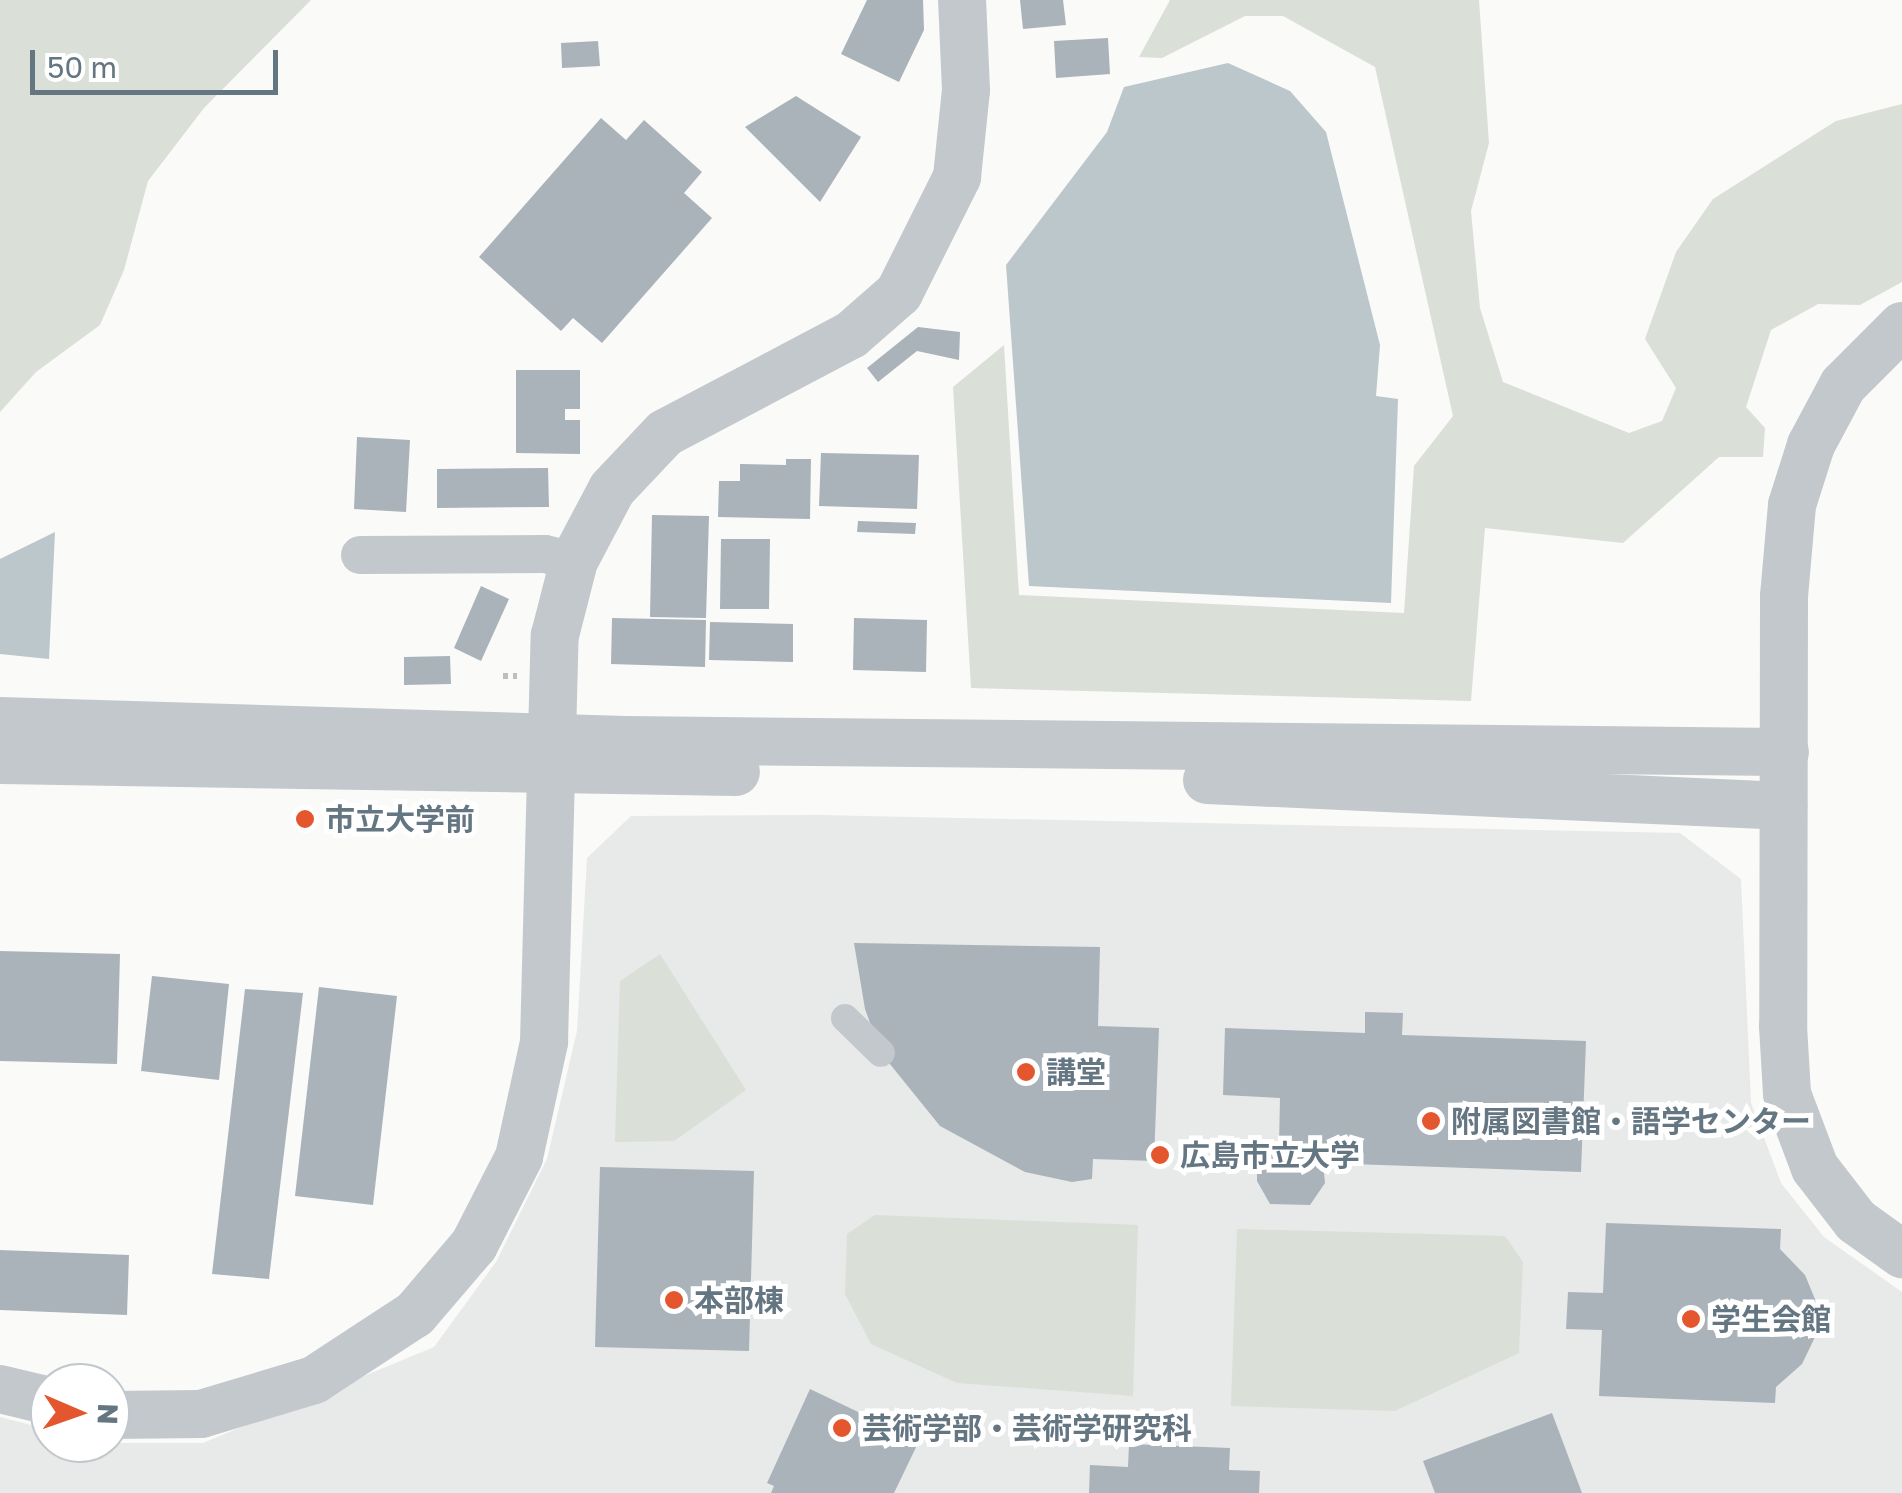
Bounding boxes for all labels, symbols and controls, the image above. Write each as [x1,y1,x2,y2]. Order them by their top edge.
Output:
scale bar [35,30,282,92]
text: 50 m [47,49,117,85]
place label: 市立大学前 [325,801,475,837]
marker: 市立大学前 [294,808,316,830]
place label: 講堂 [1046,1054,1106,1090]
marker: 講堂 [1015,1061,1037,1083]
place label: 附属図書館・語学センター [1451,1103,1811,1139]
marker: 附属図書館・語学センター [1420,1110,1442,1132]
place label: 広島市立大学 [1180,1137,1360,1173]
marker: 広島市立大学 [1149,1144,1171,1166]
place label: 本部棟 [694,1282,784,1318]
marker: 本部棟 [663,1289,685,1311]
place label: 学生会館 [1711,1301,1831,1337]
marker: 学生会館 [1680,1308,1702,1330]
north arrow [30,1363,130,1463]
text: N [92,1403,125,1425]
place label: 芸術学部・芸術学研究科 [862,1410,1192,1446]
marker: 芸術学部・芸術学研究科 [831,1417,853,1439]

